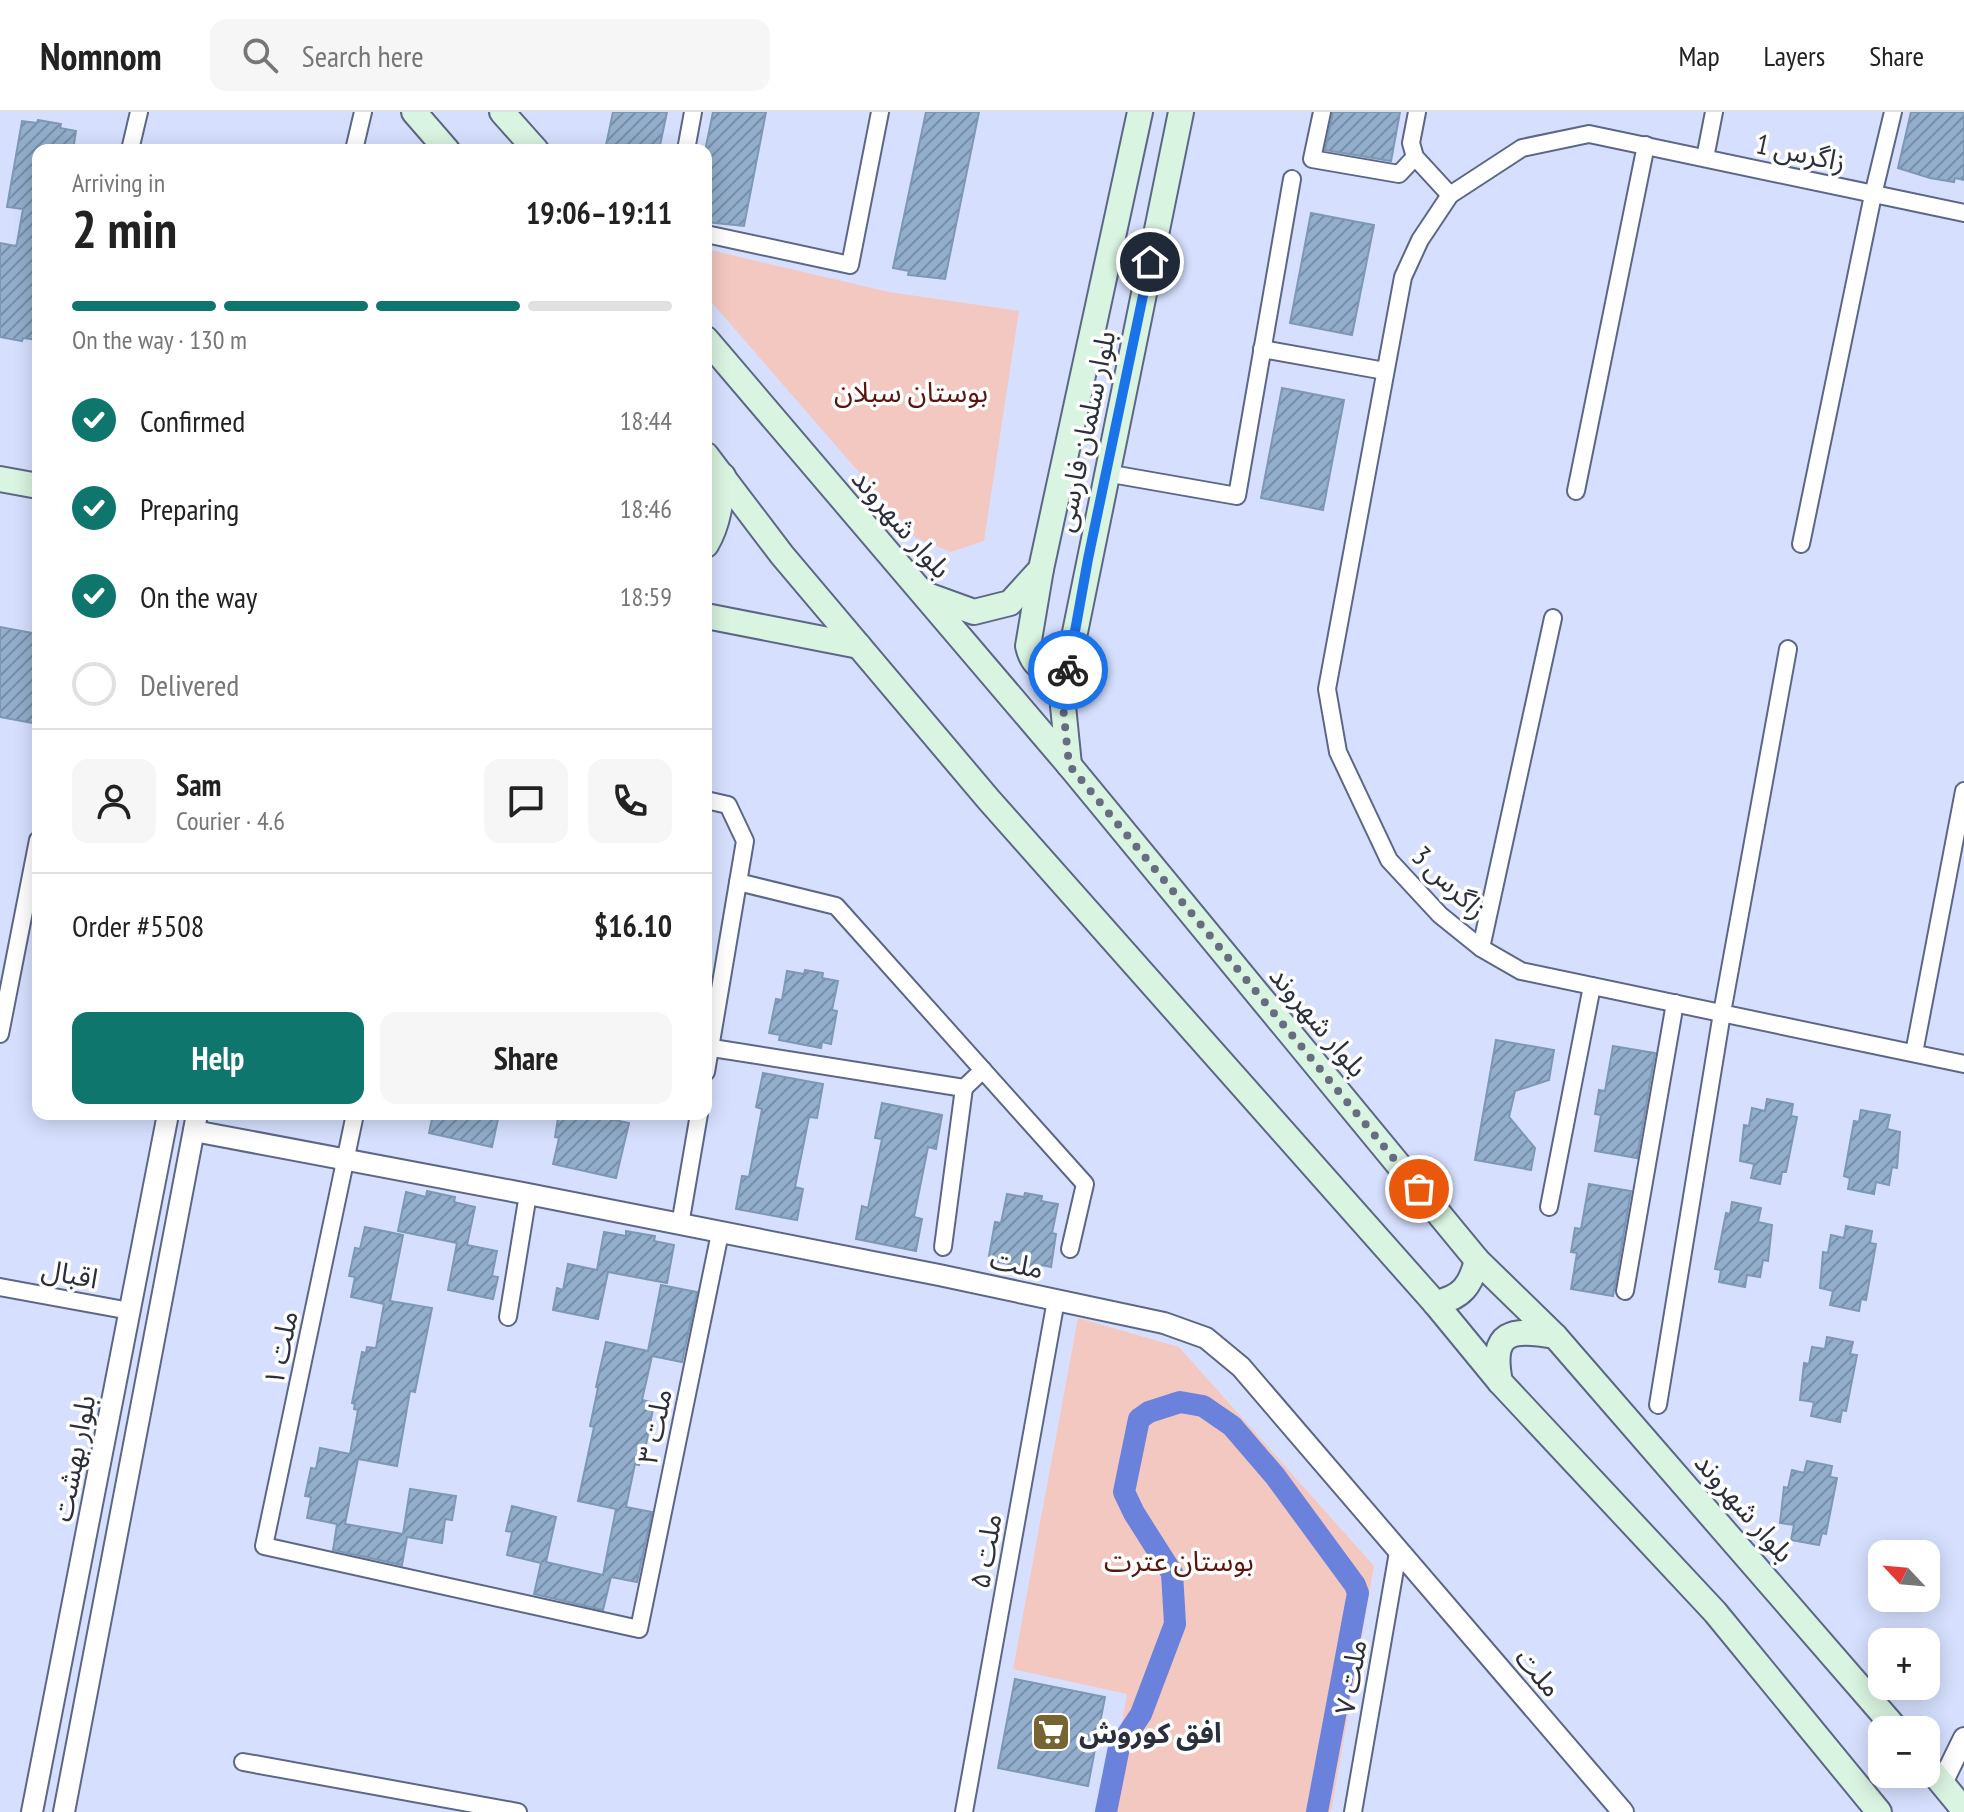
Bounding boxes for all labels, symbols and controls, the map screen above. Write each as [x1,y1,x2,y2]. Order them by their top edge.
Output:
search box [210,19,770,91]
text: Nomnom [40,31,162,80]
icon: search [238,33,282,77]
text: Search here [302,36,424,75]
text: Map [1678,37,1720,74]
text: Layers [1764,37,1825,74]
text: Share [1869,37,1924,74]
street label: زاگرس 1 [1753,125,1849,179]
text: Arriving in [72,166,165,199]
text: 19:06–19:11 [526,193,672,232]
text: 2 min [72,195,177,262]
pin [1116,228,1184,296]
icon: home [1128,240,1172,284]
text: On the way · 130 m [72,323,247,356]
street label: بلوار سلمان فارسی [1045,327,1123,535]
park label: بوستان سبلان [834,373,988,410]
icon: check [72,398,116,442]
text: Confirmed [140,401,245,440]
text: 18:44 [620,404,672,437]
street label: بلوار شهروند [844,460,960,586]
icon: check [72,486,116,530]
text: Preparing [140,489,239,528]
text: 18:46 [620,492,672,525]
icon: check [72,574,116,618]
text: On the way [140,577,257,616]
text: 18:59 [620,580,672,613]
courier [1028,630,1108,710]
icon: bike [1046,648,1090,692]
text: Delivered [140,665,239,704]
button: person [72,759,156,843]
button: chat [484,759,568,843]
button: phone [588,759,672,843]
text: Sam [176,765,221,804]
text: Courier · 4.6 [176,804,285,837]
street label: زاگرس 3 [1405,837,1495,927]
text: Order #5508 [72,906,204,945]
text: $16.10 [594,906,672,945]
street label: بلوار شهروند [1262,958,1376,1084]
button: Help [72,1012,364,1104]
button: Share [380,1012,672,1104]
pin [1385,1155,1453,1223]
icon: bag [1397,1167,1441,1211]
street label: ملت [987,1239,1047,1287]
street label: اقبال [39,1249,101,1297]
street label: ملت ۱ [254,1307,306,1389]
street label: ملت ۳ [628,1385,680,1467]
street label: بلوار بهشت [43,1392,103,1524]
street label: بلوار شهروند [1687,1444,1803,1570]
street label: ملت ۵ [960,1511,1010,1591]
north arrow [1868,1540,1940,1612]
map controls [1868,1540,1940,1788]
park label: بوستان عترت [1104,1542,1254,1579]
button: + [1868,1628,1940,1700]
street label: ملت ۷ [1325,1637,1375,1717]
street label: ملت [1507,1640,1571,1704]
supermarket icon: افق کوروش [1030,1711,1072,1753]
place label: افق کوروش [1079,1714,1222,1751]
button: − [1868,1716,1940,1788]

